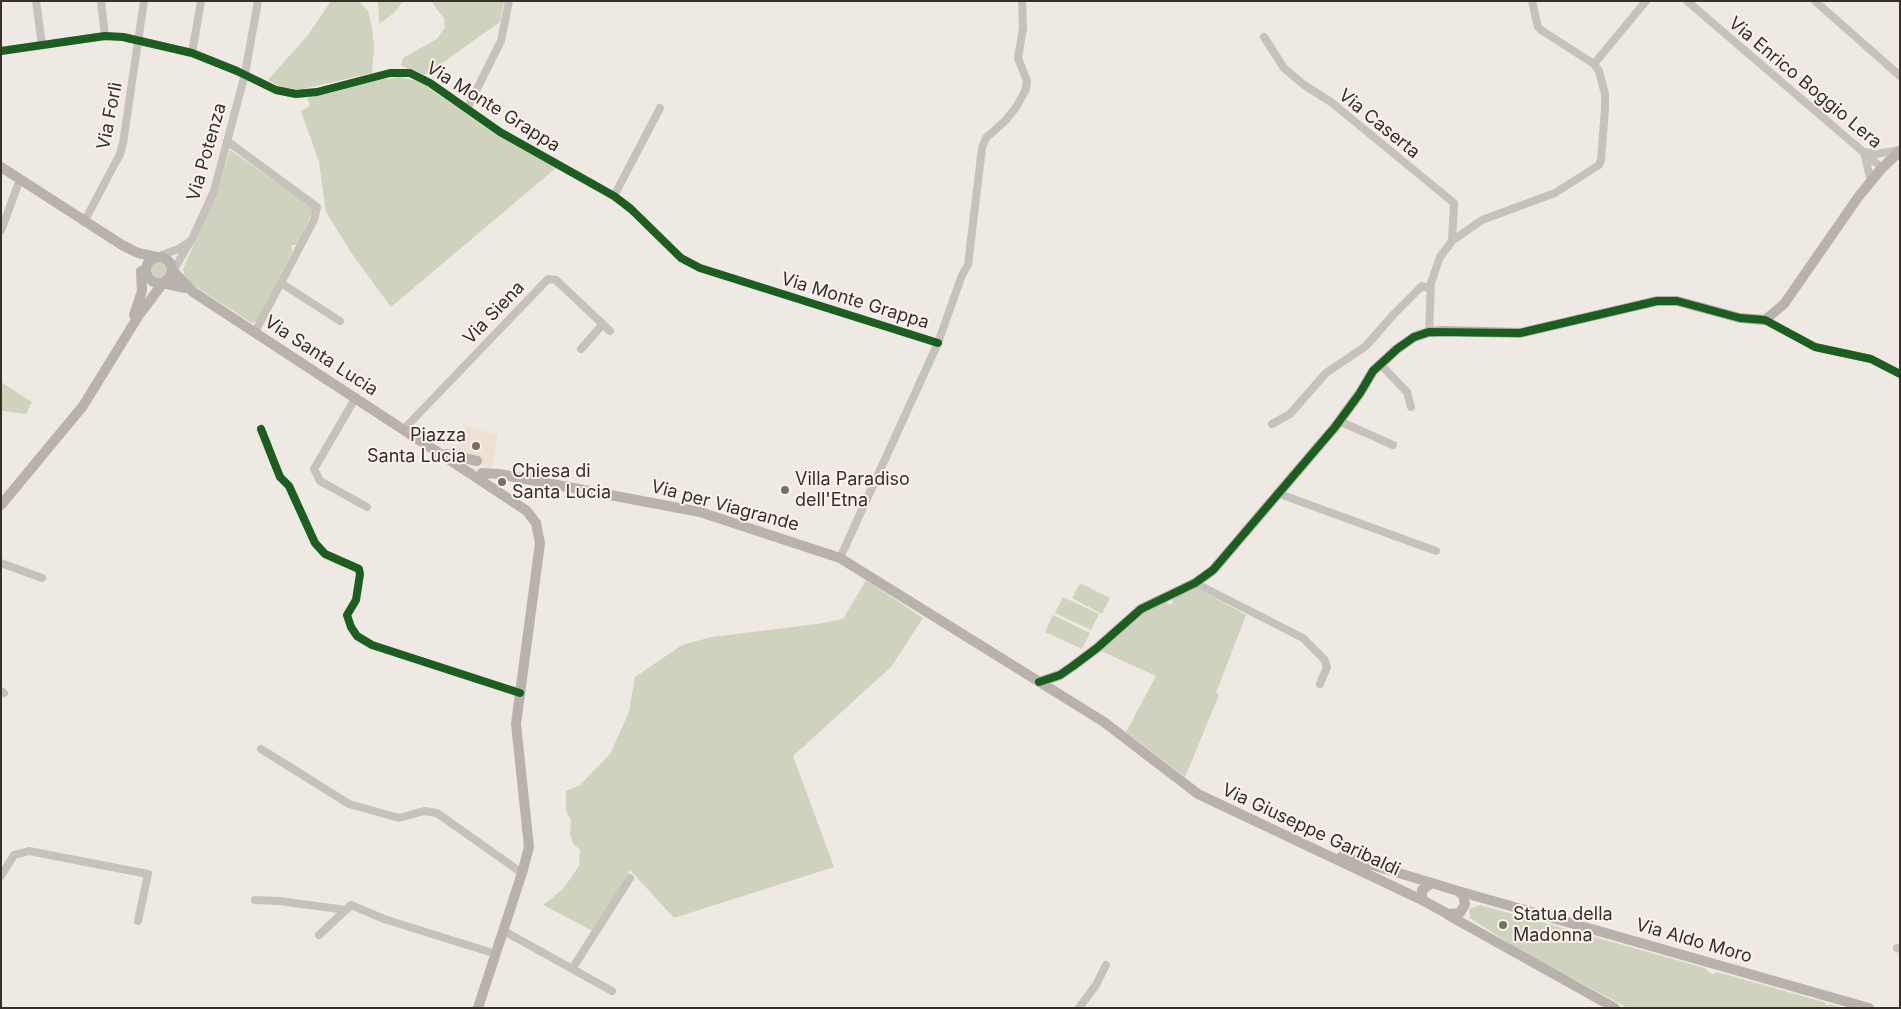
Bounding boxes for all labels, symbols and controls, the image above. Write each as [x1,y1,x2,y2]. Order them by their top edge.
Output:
street label: Via Enrico Boggio Lera [1724,13,1886,153]
street label: Via Monte Grappa [422,57,564,157]
street label: Via Forlì [93,80,127,152]
street label: Via Caserta [1334,85,1424,163]
street label: Via Potenza [183,100,231,204]
street label: Via Monte Grappa [778,268,932,334]
street label: Via Siena [459,277,529,349]
street label: Via Santa Lucia [260,311,382,401]
place label: Piazza Santa Lucia [367,425,466,468]
marker: Piazza Santa Lucia [470,440,482,452]
place label: Chiesa di Santa Lucia [512,461,611,504]
place label: Villa Paradiso dell'Etna [795,469,910,512]
marker: Chiesa di Santa Lucia [496,476,508,488]
street label: Via per Viagrande [649,476,801,536]
marker: Villa Paradiso dell'Etna [779,484,791,496]
street label: Via Giuseppe Garibaldi [1219,779,1403,881]
place label: Statua della Madonna [1513,904,1613,946]
street label: Via Aldo Moro [1633,914,1755,968]
marker: Statua della Madonna [1497,919,1509,931]

